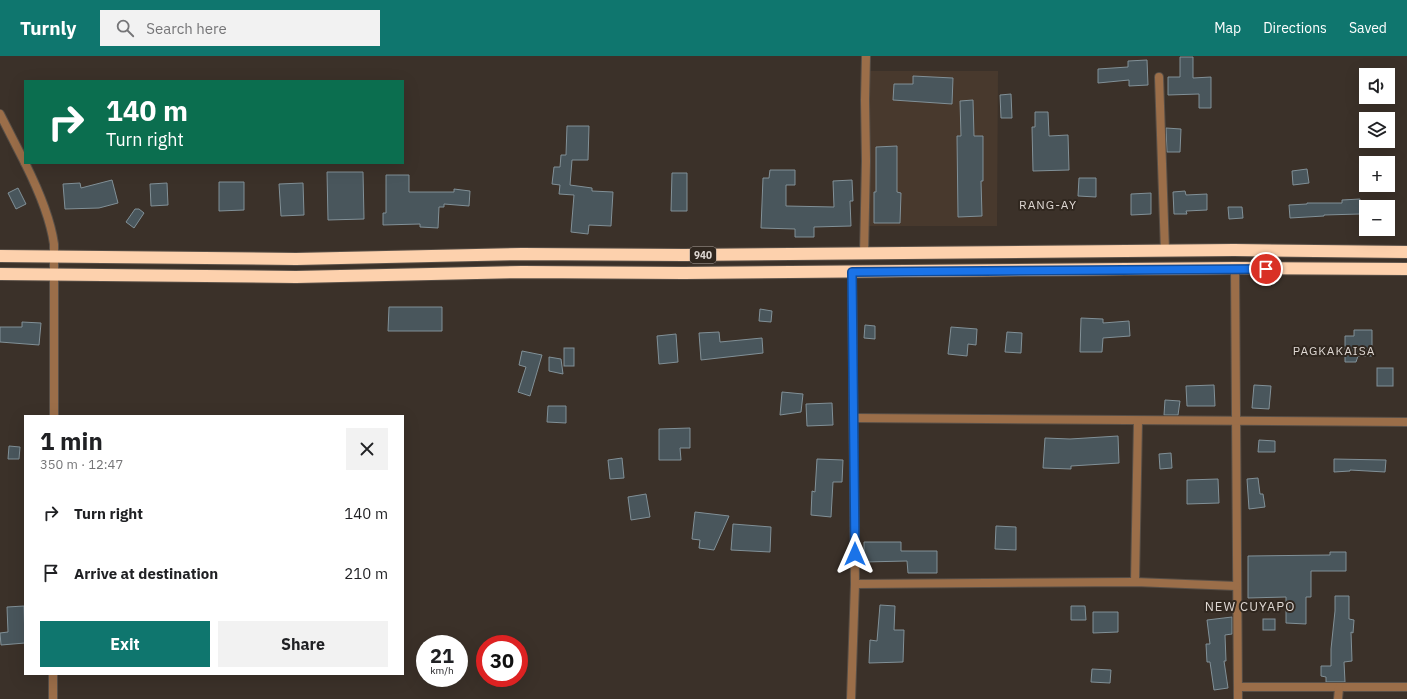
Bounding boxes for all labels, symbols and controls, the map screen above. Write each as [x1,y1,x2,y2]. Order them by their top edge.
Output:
search box [100,10,380,46]
text: Turnly [20,16,76,40]
icon: search [114,17,136,39]
text: Search here [146,19,227,38]
text: Map [1214,19,1241,37]
text: Directions [1263,19,1327,37]
text: Saved [1349,19,1387,37]
map controls [1359,68,1395,236]
button: sound [1359,68,1395,104]
text: 140 m [106,92,188,129]
icon: right [40,96,92,148]
button: layers [1359,112,1395,148]
text: Turn right [106,128,184,151]
button: + [1359,156,1395,192]
district label: RANG-AY [1019,197,1077,212]
button: − [1359,200,1395,236]
road number: 940 [690,247,716,263]
pin [1249,252,1283,286]
icon: arrive [1255,258,1277,280]
district label: PAGKAKAISA [1293,343,1375,358]
text: 1 min [40,425,103,457]
button: close [346,428,388,470]
text: 350 m · 12:47 [40,456,123,473]
icon: right [40,502,62,524]
text: Turn right [74,504,143,523]
text: 140 m [344,504,388,523]
position arrow [834,533,876,575]
icon: arrive [40,562,62,584]
text: Arrive at destination [74,564,218,583]
text: 210 m [344,564,388,583]
district label: NEW CUYAPO [1205,598,1295,615]
button: Exit [40,621,210,667]
button: Share [218,621,388,667]
speed limit sign: 30 [476,635,528,687]
text: 21 [430,642,454,669]
text: km/h [430,664,454,677]

